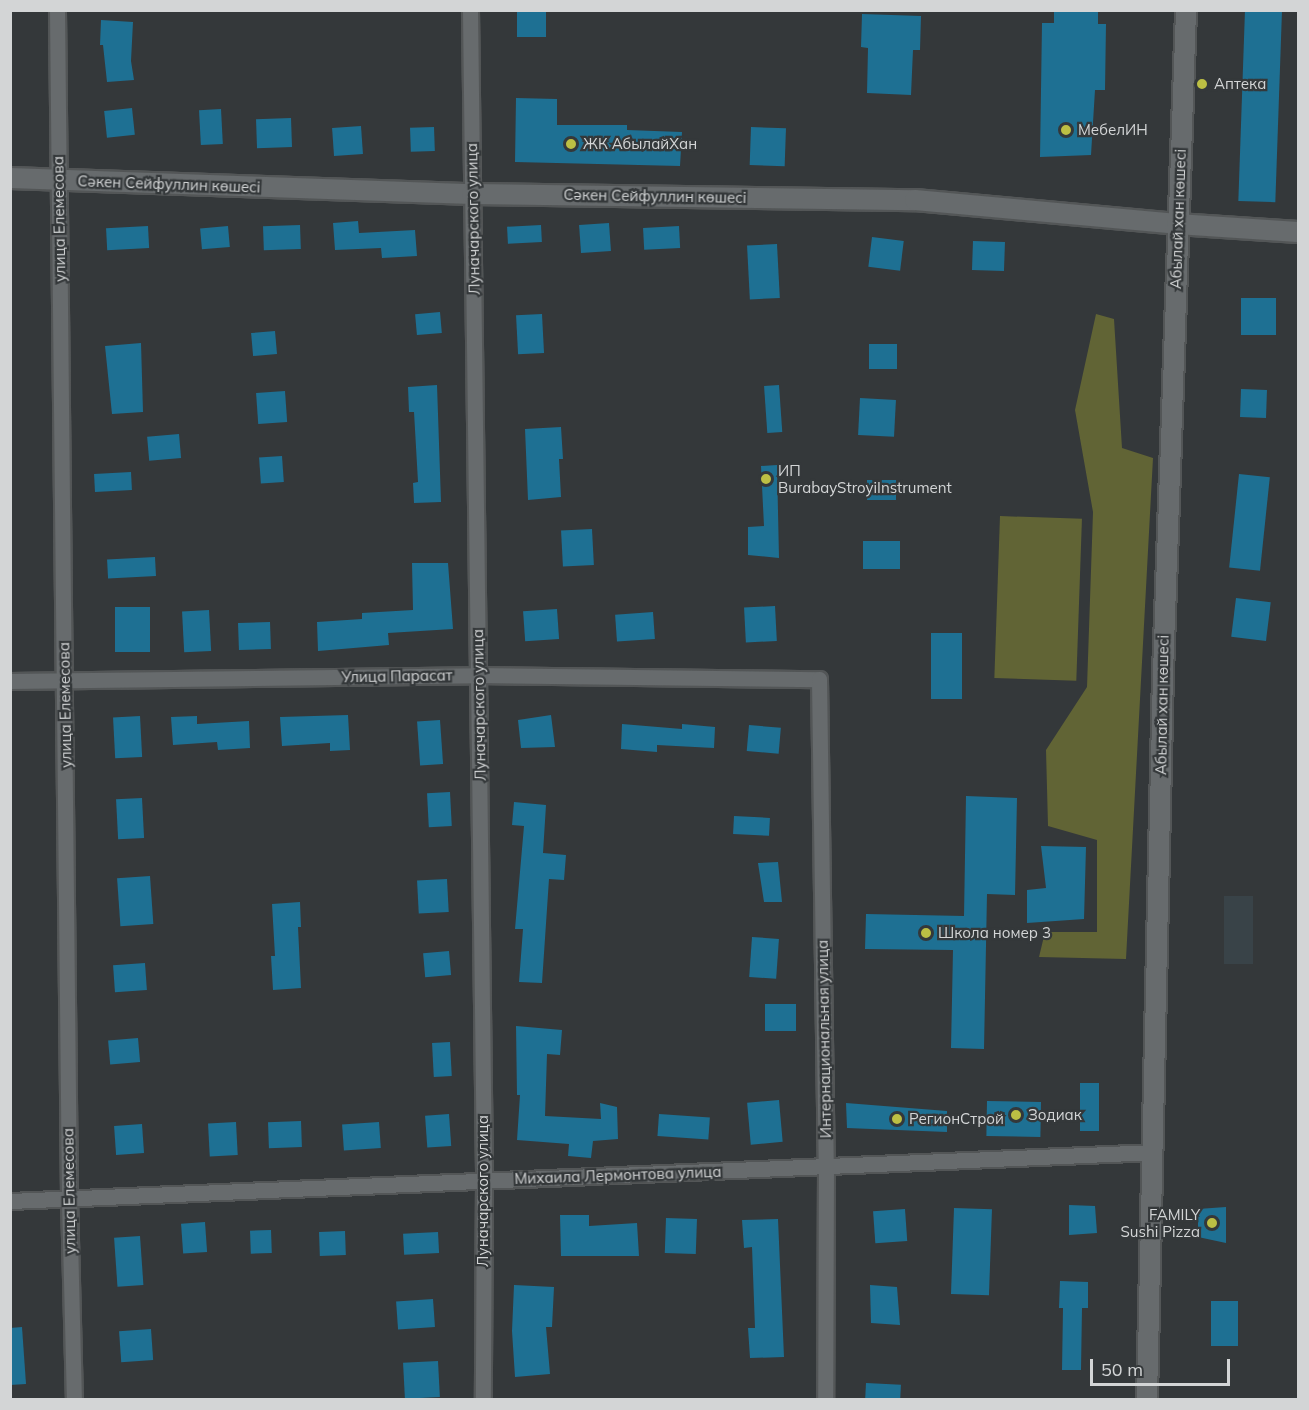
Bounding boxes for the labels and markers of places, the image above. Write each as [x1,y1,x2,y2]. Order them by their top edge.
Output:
place label: Аптека [1214,75,1266,93]
marker: Аптека [1195,77,1209,91]
place label: МебелИН [1078,121,1148,139]
marker: МебелИН [1059,123,1073,137]
place label: ЖК АбылайХан [583,135,697,153]
marker: ЖК АбылайХан [564,137,578,151]
place label: ИП BurabayStroyiInstrument [778,461,952,496]
marker: ИП BurabayStroyiInstrument [759,472,773,486]
place label: Школа номер 3 [938,924,1051,942]
marker: Школа номер 3 [919,926,933,940]
place label: Зодиак [1028,1106,1082,1124]
marker: Зодиак [1009,1108,1023,1122]
place label: РегионСтрой [909,1110,1004,1128]
marker: РегионСтрой [890,1112,904,1126]
place label: FAMILY Sushi Pizza [1120,1205,1200,1240]
marker: FAMILY Sushi Pizza [1205,1216,1219,1230]

